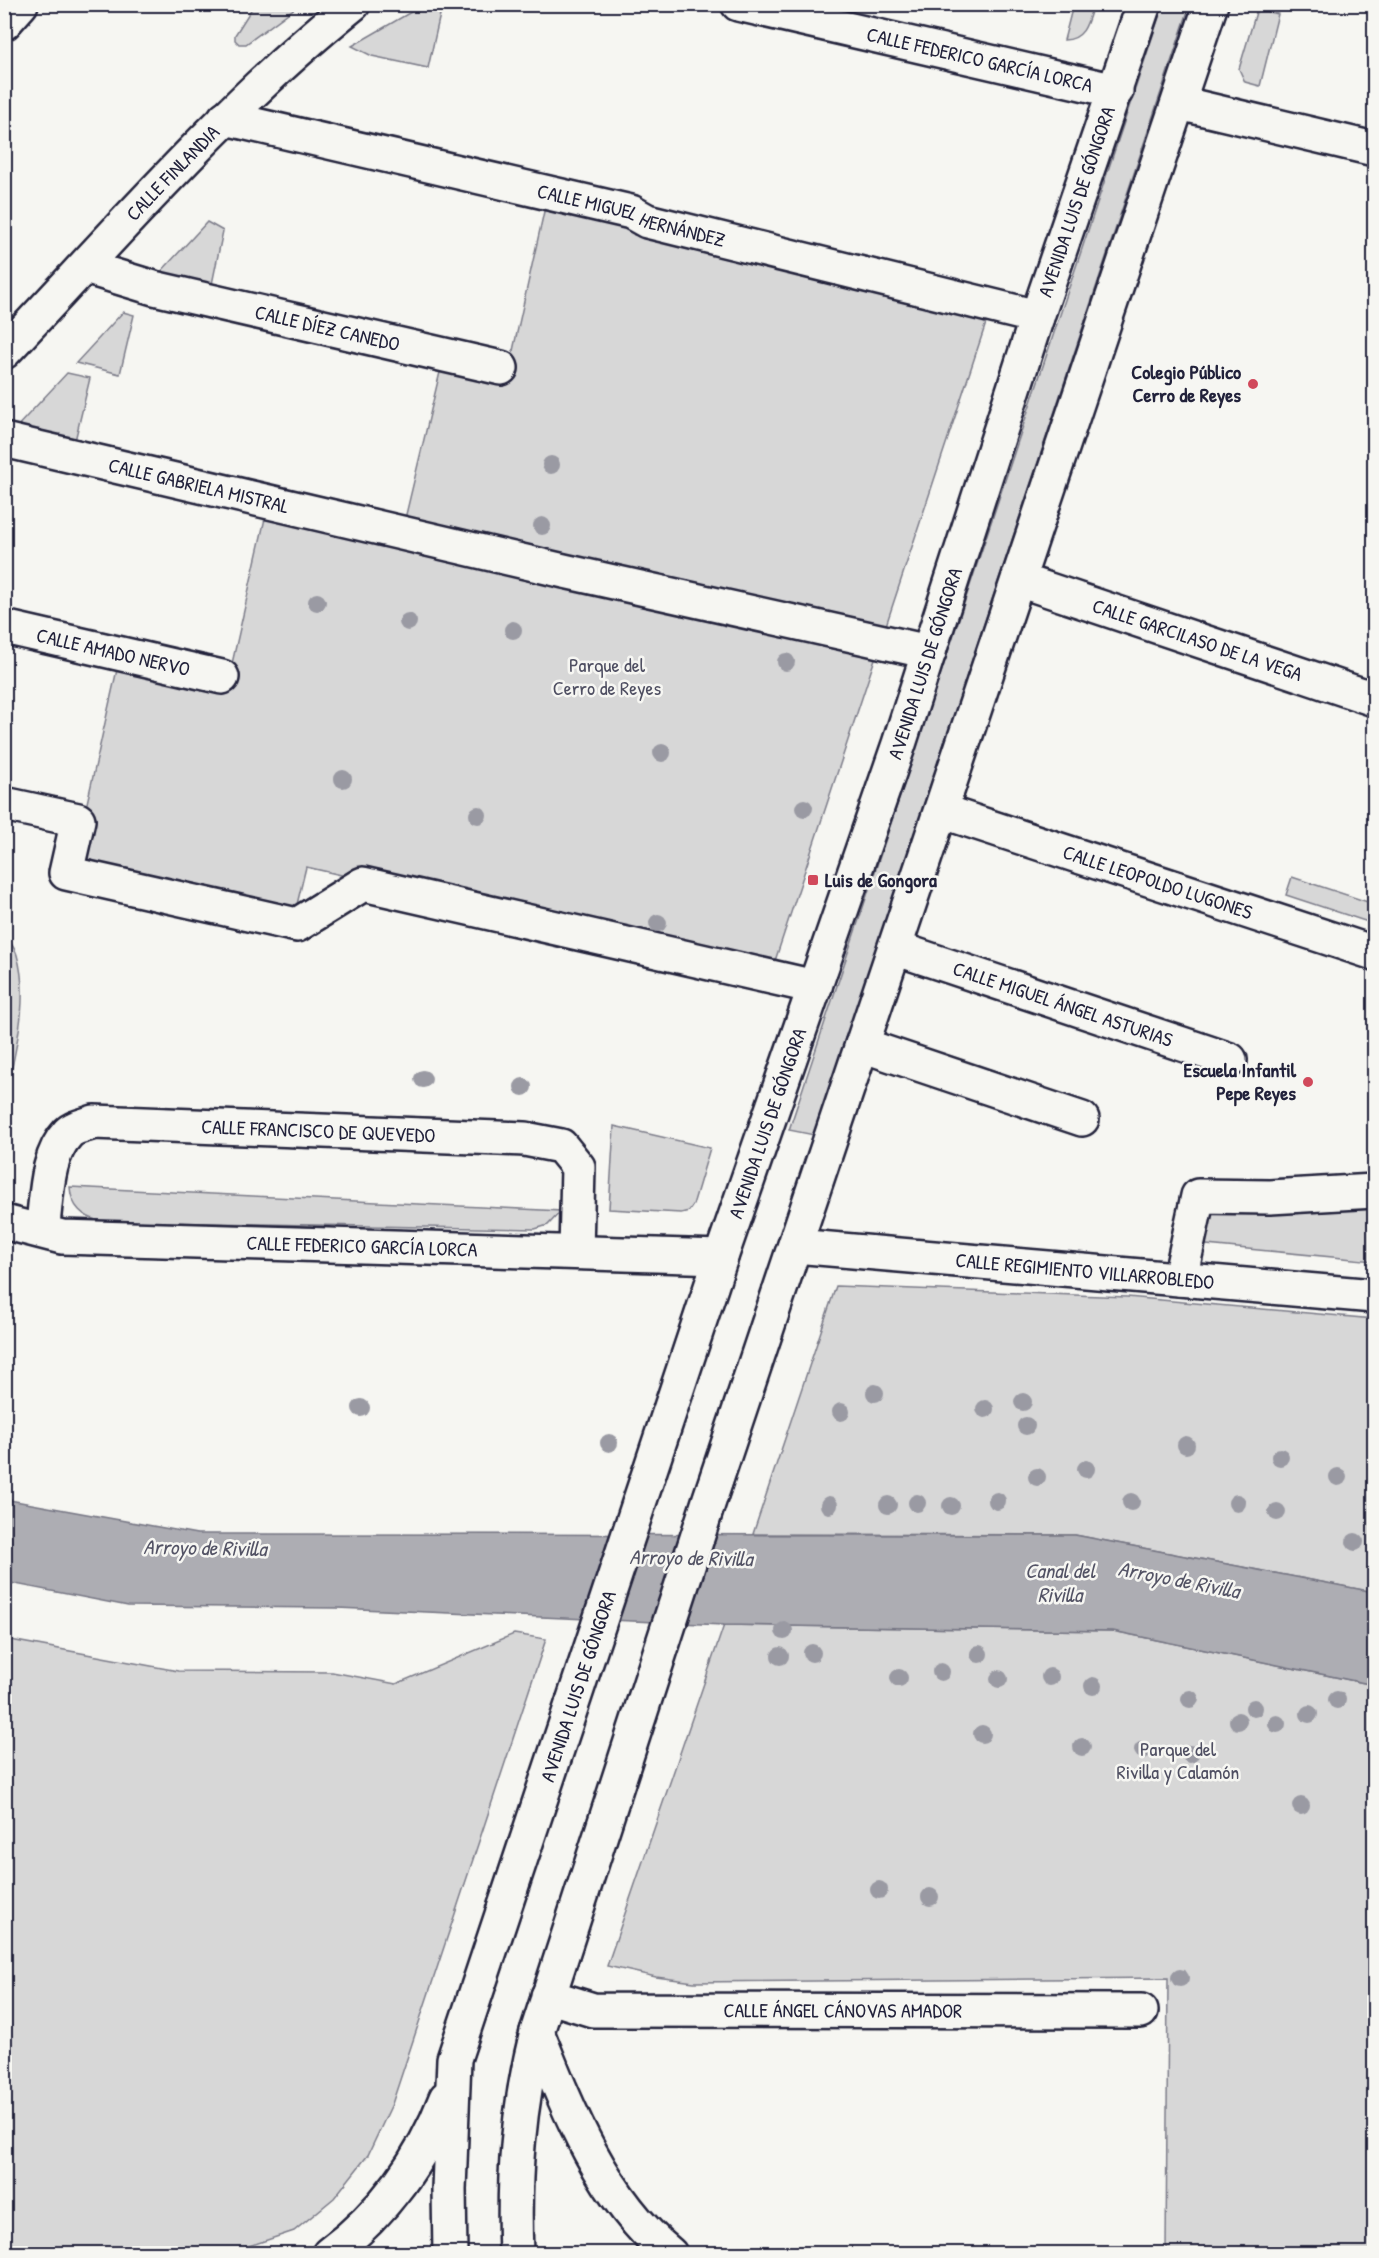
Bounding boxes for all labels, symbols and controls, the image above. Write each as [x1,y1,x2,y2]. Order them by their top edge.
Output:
street label: CALLE FEDERICO GARCÍA LORCA [864,20,1096,98]
street label: AVENIDA LUIS DE GÓNGORA [1031,102,1121,300]
street label: CALLE FINLANDIA [119,118,225,226]
street label: CALLE MIGUEL HERNÁNDEZ [535,177,728,253]
street label: CALLE DÍEZ CANEDO [252,298,402,357]
place label: Colegio Público Cerro de Reyes [1131,358,1241,409]
marker: Colegio Público Cerro de Reyes [1246,377,1260,391]
street label: CALLE GABRIELA MISTRAL [106,451,292,519]
street label: AVENIDA LUIS DE GÓNGORA [881,564,968,763]
street label: CALLE GARCILASO DE LA VEGA [1089,592,1306,687]
street label: CALLE AMADO NERVO [34,621,193,682]
park label: Parque del Cerro de Reyes [553,651,662,701]
street label: CALLE LEOPOLDO LUGONES [1060,838,1256,925]
place label: Luis de Gongora [825,866,937,894]
marker: Luis de Gongora [806,873,820,887]
street label: CALLE MIGUEL ÁNGEL ASTURIAS [950,954,1176,1053]
street label: AVENIDA LUIS DE GÓNGORA [721,1024,813,1222]
place label: Escuela Infantil Pepe Reyes [1184,1056,1297,1107]
marker: Escuela Infantil Pepe Reyes [1301,1075,1315,1089]
street label: CALLE FRANCISCO DE QUEVEDO [201,1112,436,1148]
street label: CALLE FEDERICO GARCÍA LORCA [246,1229,478,1263]
street label: CALLE REGIMIENTO VILLARROBLEDO [955,1246,1215,1295]
water label: Arroyo de Rivilla [143,1532,270,1563]
water label: Arroyo de Rivilla [629,1542,756,1573]
water label: Arroyo de Rivilla [1116,1554,1245,1606]
water label: Canal del Rivilla [1025,1556,1096,1609]
street label: AVENIDA LUIS DE GÓNGORA [533,1587,622,1785]
park label: Parque del Rivilla y Calamón [1117,1735,1239,1785]
street label: CALLE ÁNGEL CÁNOVAS AMADOR [724,1996,962,2024]

